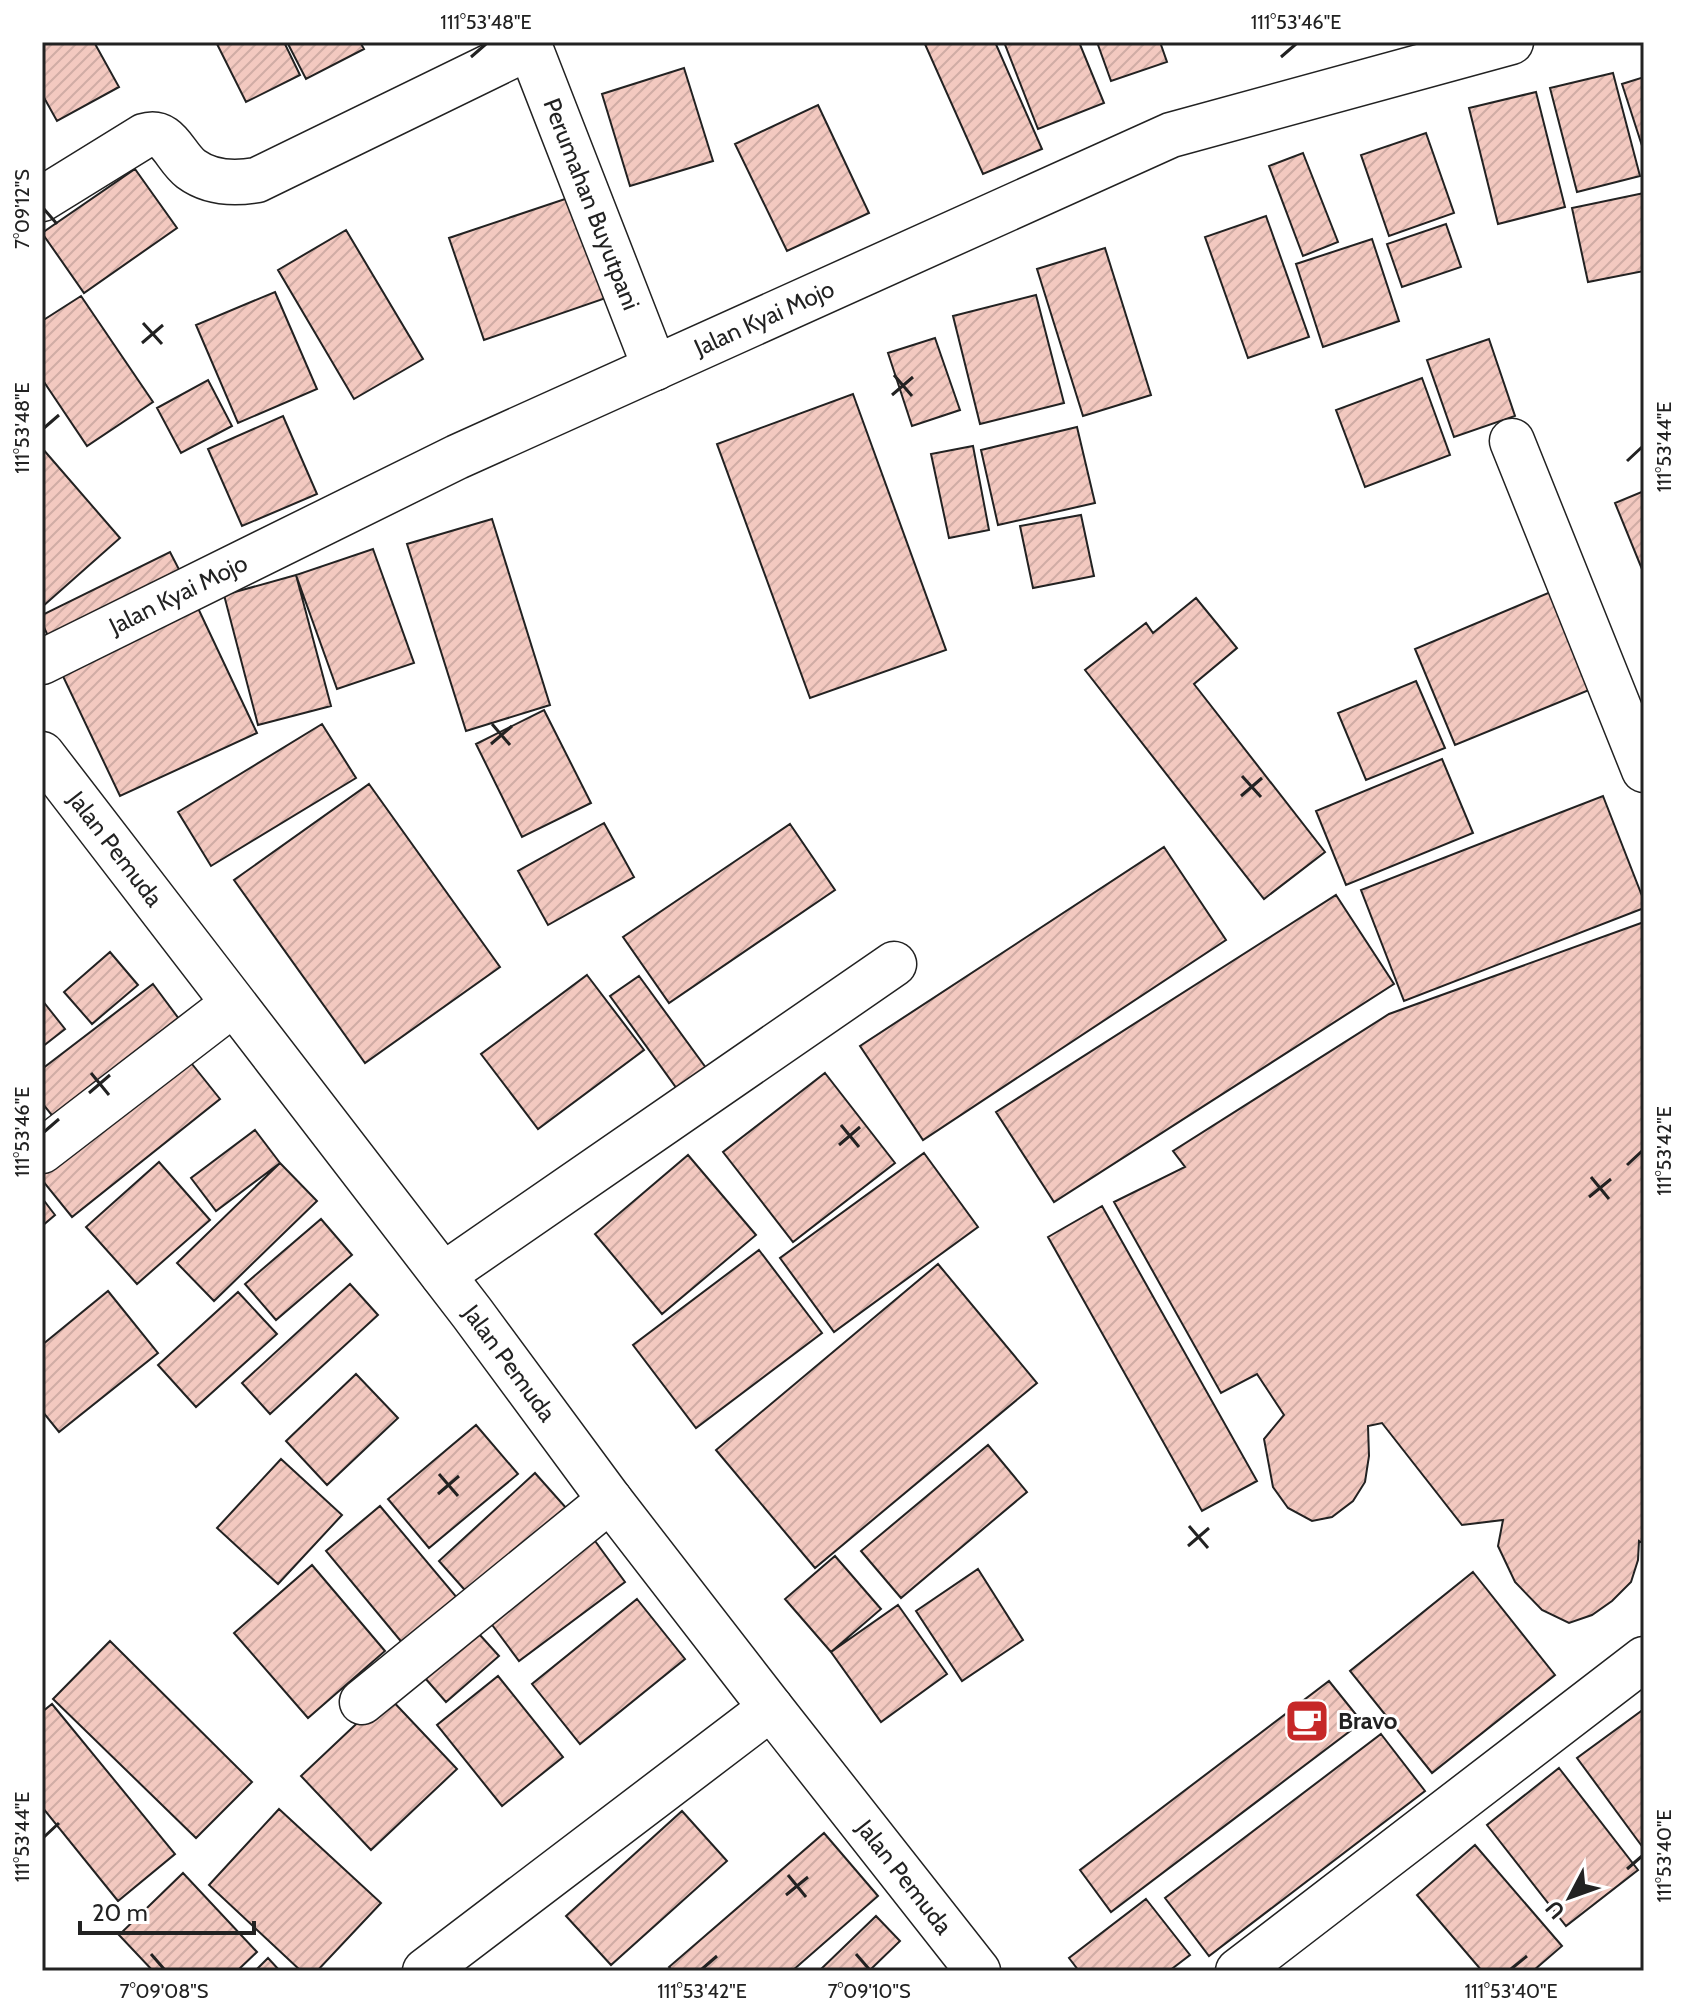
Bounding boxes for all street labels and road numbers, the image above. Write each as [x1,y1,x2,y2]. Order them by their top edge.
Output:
street label: Perumahan Buyutpani [537,94,646,314]
street label: Jalan Kyai Mojo [689,274,839,362]
street label: Jalan Kyai Mojo [103,548,252,641]
street label: Jalan Pemuda [61,785,169,913]
street label: Jalan Pemuda [457,1298,562,1428]
street label: Jalan Pemuda [850,1813,959,1940]

